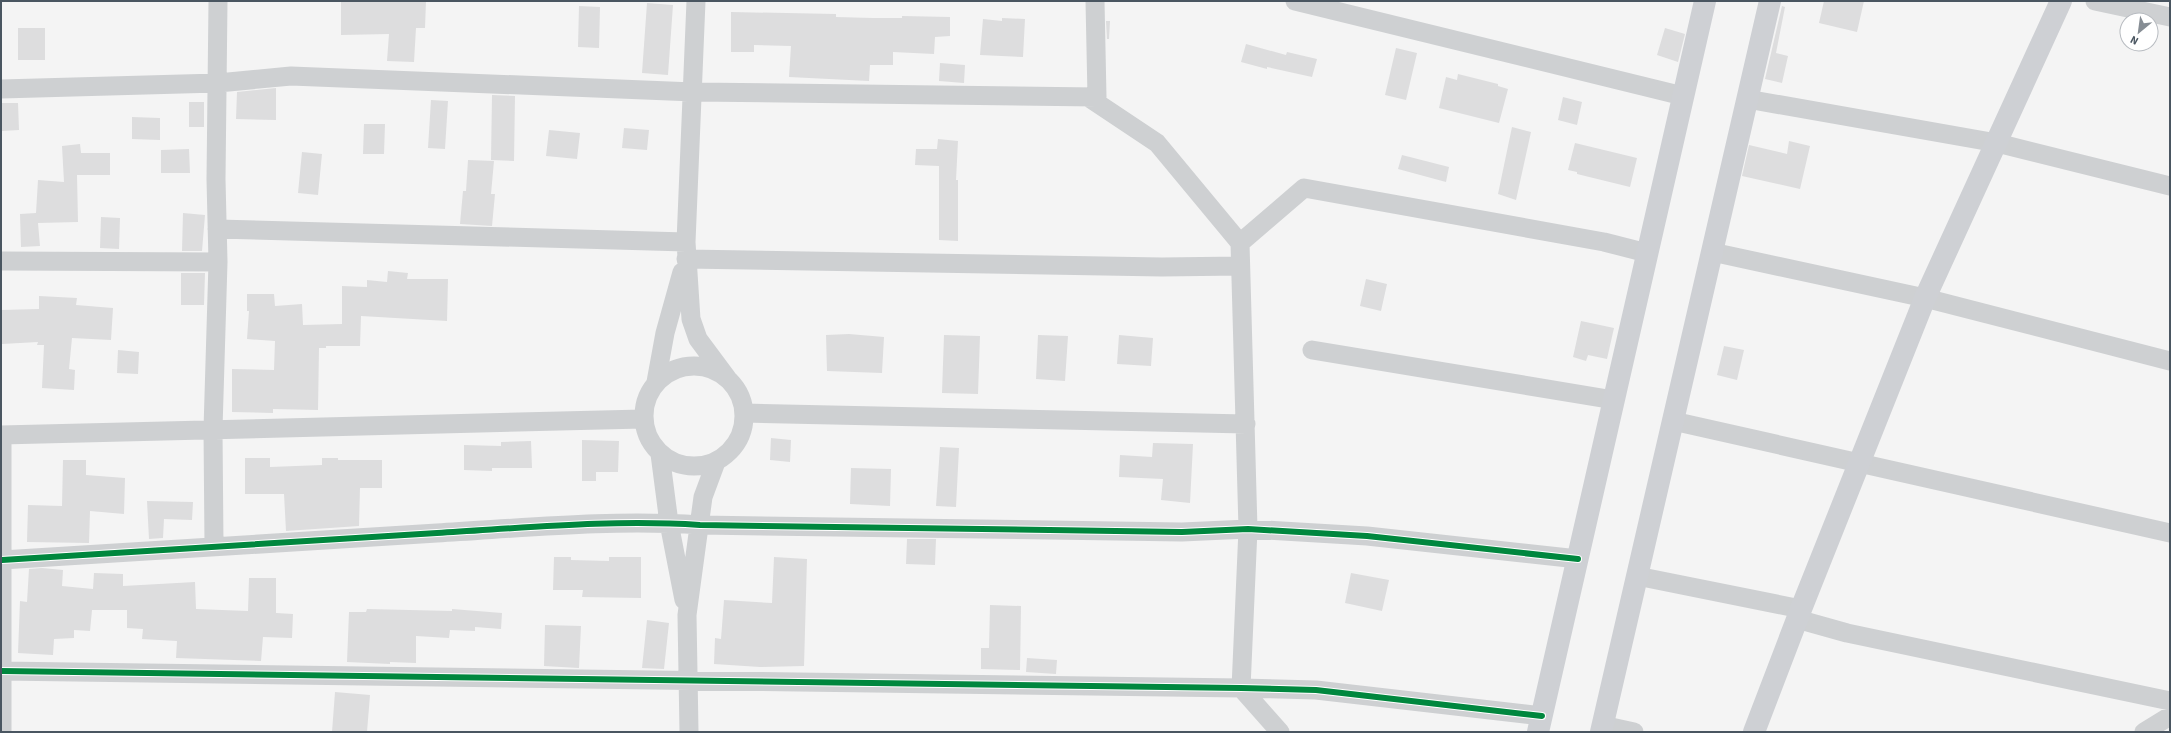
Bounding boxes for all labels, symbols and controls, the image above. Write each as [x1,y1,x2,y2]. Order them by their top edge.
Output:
north arrow [2119,12,2159,52]
text: N [2128,32,2141,49]

